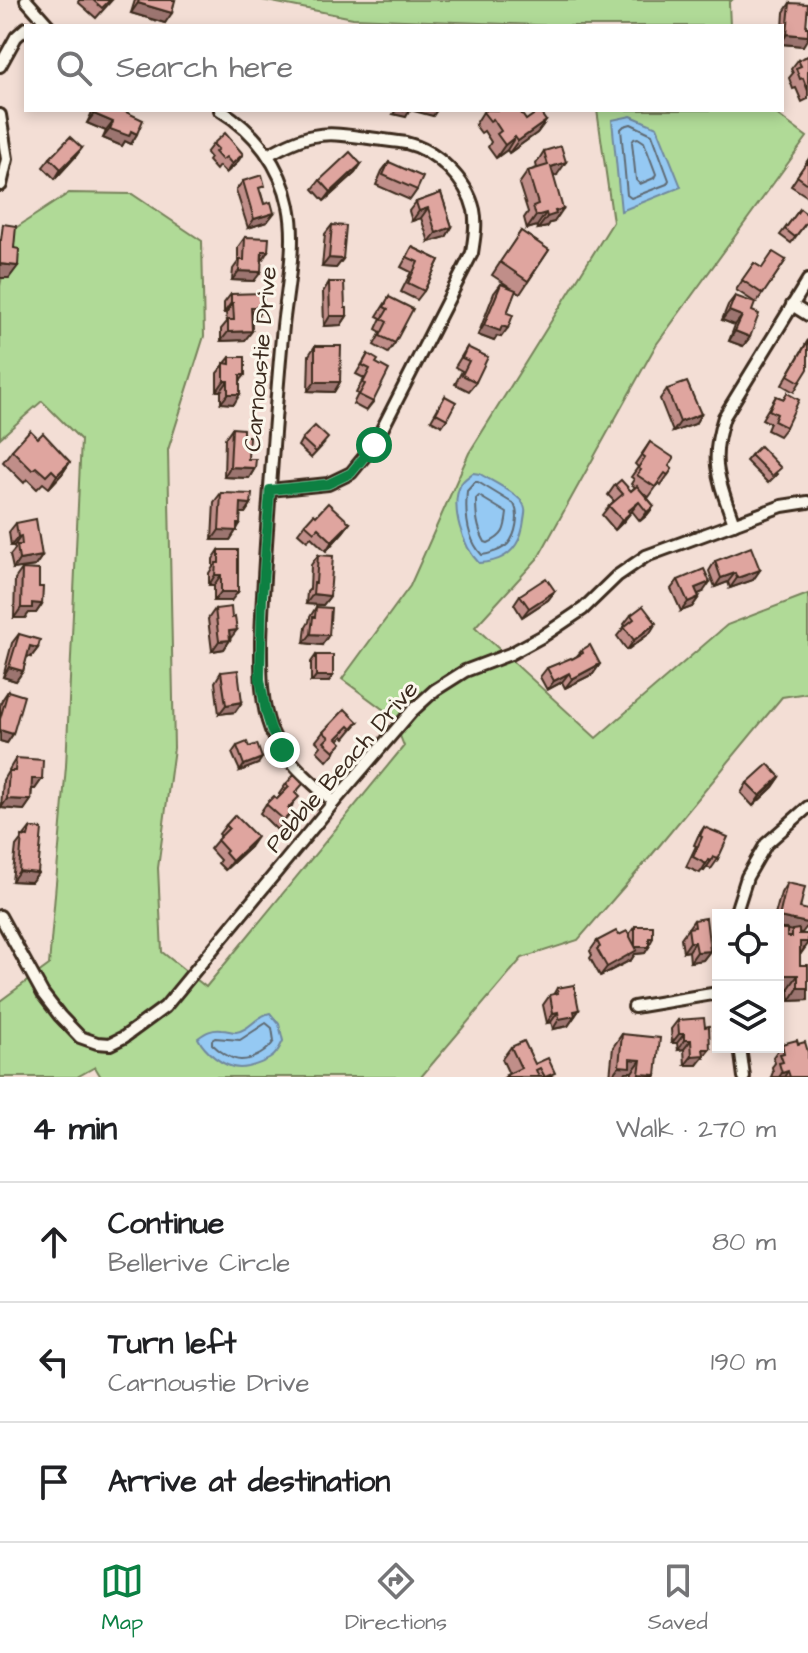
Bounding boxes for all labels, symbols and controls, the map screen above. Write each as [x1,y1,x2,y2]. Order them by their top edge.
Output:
search box [24,24,784,112]
icon: search [52,46,96,90]
text: Search here [116,47,293,89]
street label: Carnoustie Drive [236,265,286,453]
route start [356,427,392,463]
street label: Pebble Beach Drive [258,673,426,861]
route end [264,732,300,768]
map controls [712,909,784,1053]
button: locate [712,909,784,981]
button: layers [712,981,784,1053]
text: 4 min [32,1105,117,1153]
text: Walk · 270 m [616,1111,776,1147]
text: Continue [108,1203,224,1245]
icon: ahead [32,1220,76,1264]
text: 80 m [712,1224,776,1260]
text: Bellerive Circle [108,1245,290,1281]
text: Turn left [108,1323,236,1365]
icon: left [32,1340,76,1384]
text: 190 m [711,1344,776,1380]
text: Carnoustie Drive [108,1365,309,1401]
icon: arrive [32,1460,76,1504]
text: Arrive at destination [108,1461,390,1503]
tab: Map [100,1559,144,1638]
tab: Directions [345,1559,447,1638]
tab: Saved [648,1559,708,1638]

